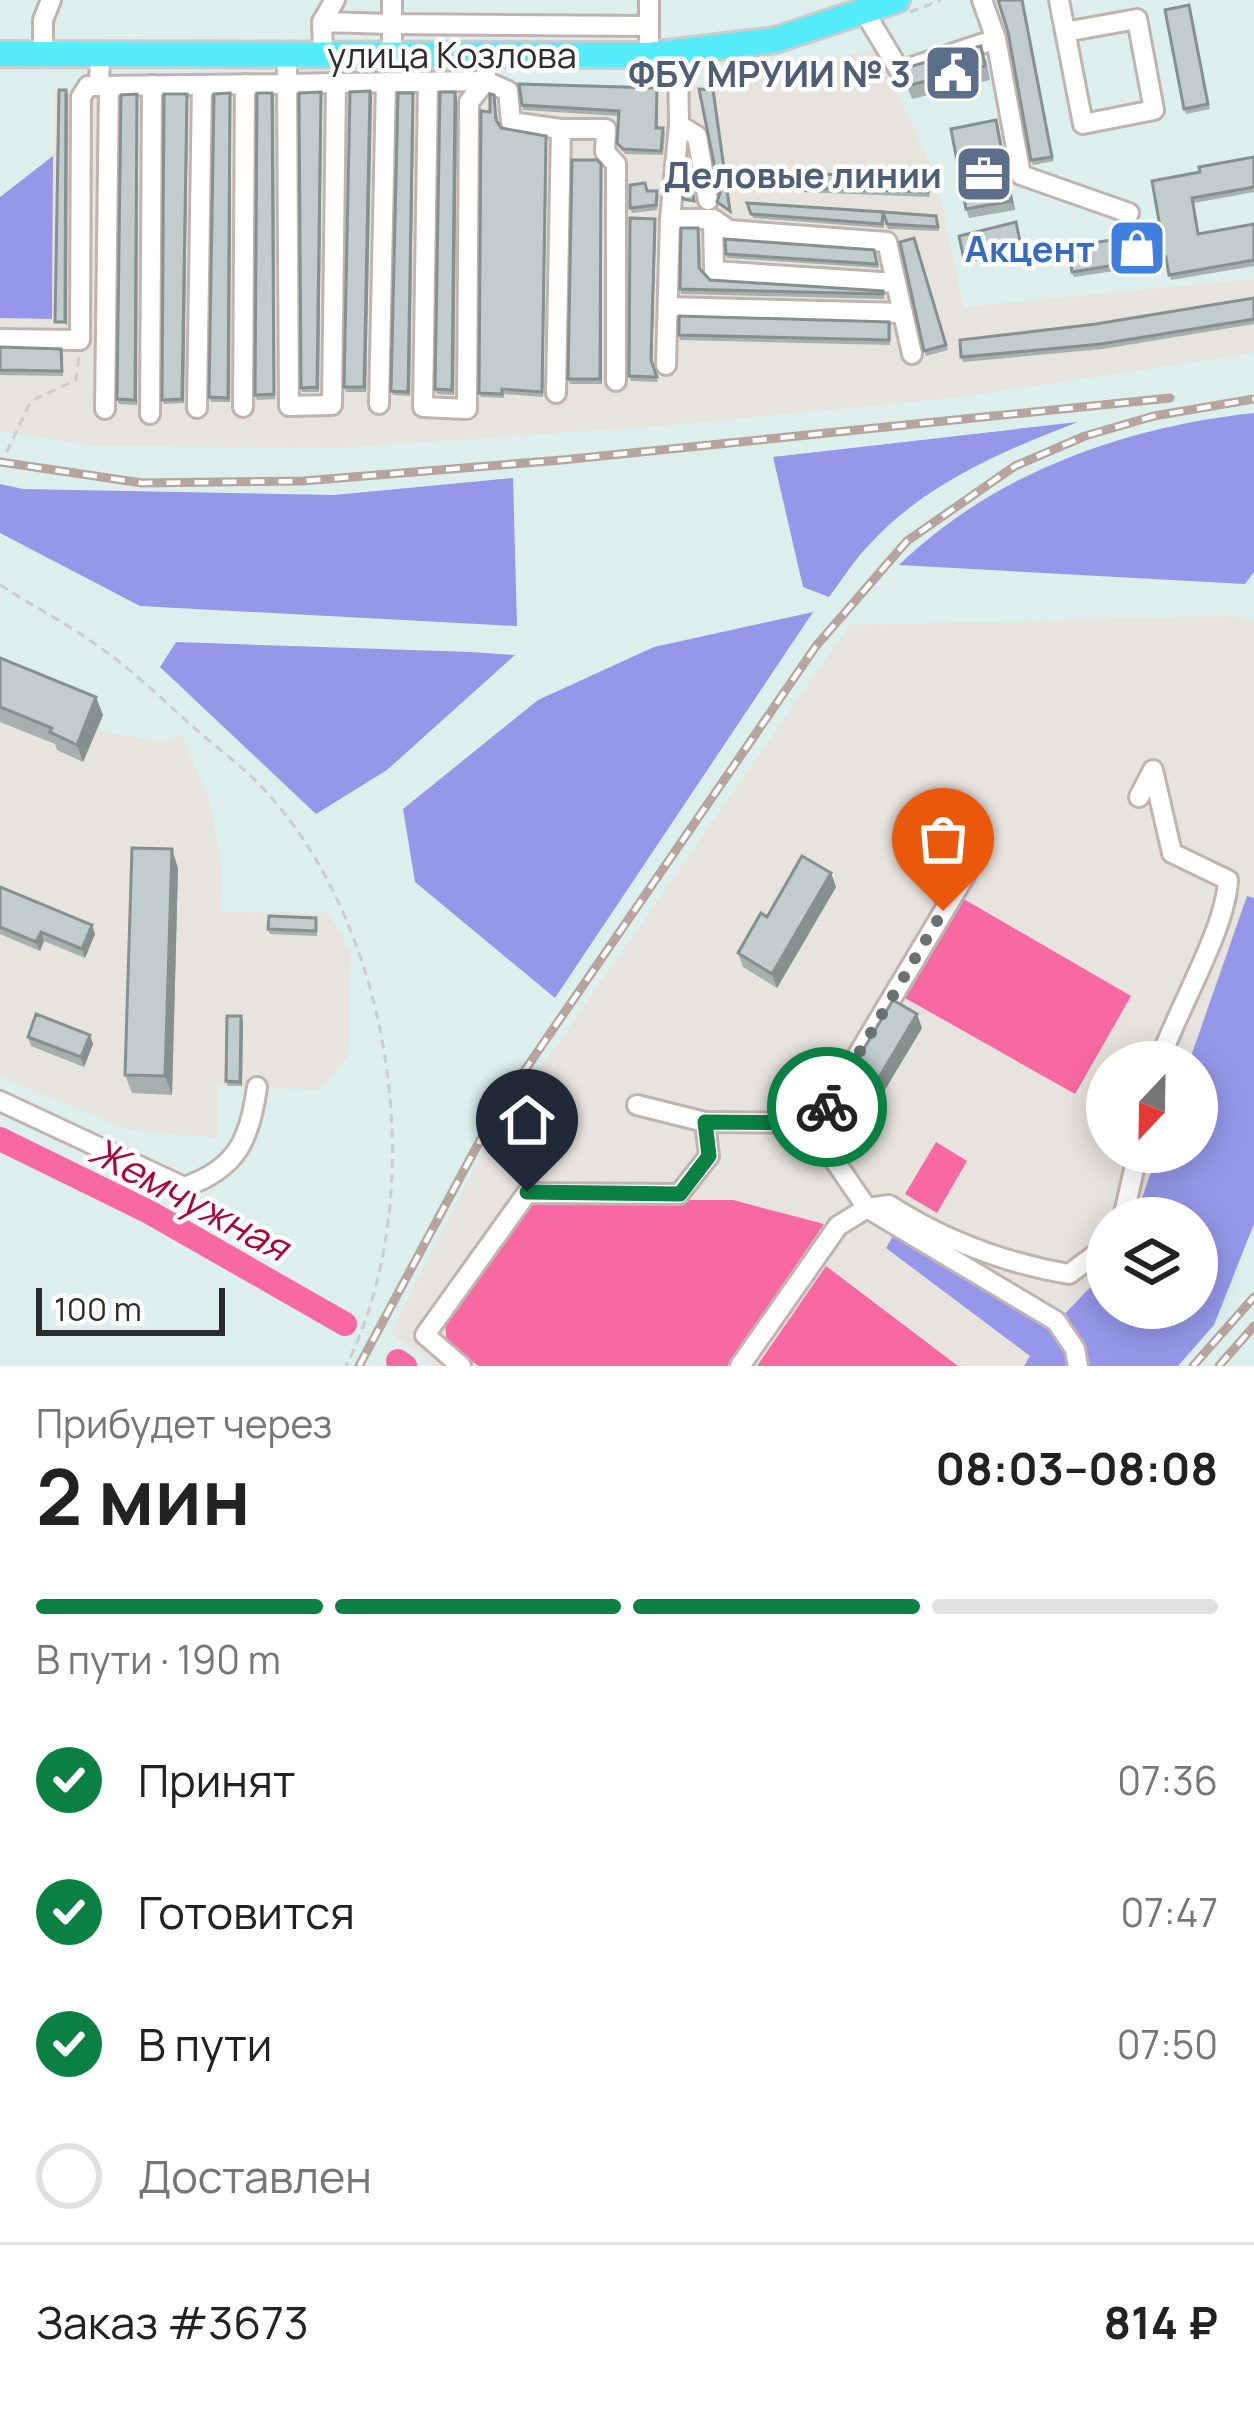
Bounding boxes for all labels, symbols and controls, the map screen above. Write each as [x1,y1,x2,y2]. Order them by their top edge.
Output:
street label: улица Козлова [327,30,577,79]
public building icon: ФБУ МРУИИ № 3 [922,42,984,104]
place label: ФБУ МРУИИ № 3 [628,49,911,98]
office icon: Деловые линии [953,143,1015,205]
place label: Деловые линии [664,150,942,199]
shop icon: Акцент [1106,217,1168,279]
place label: Акцент [965,224,1095,273]
pin [892,788,994,911]
icon: bag [910,806,976,872]
north arrow [1086,1041,1218,1173]
map controls [1086,1041,1218,1329]
courier [767,1047,887,1167]
pin [476,1069,578,1192]
icon: bike [794,1074,860,1140]
icon: home [494,1087,560,1153]
water label: Жемчужная [81,1123,302,1275]
button: layers [1086,1197,1218,1329]
scale bar [36,1282,225,1335]
text: 100 m [54,1286,142,1331]
text: Прибудет через [36,1396,332,1450]
text: 08:03–08:08 [936,1437,1218,1499]
text: 2 мин [36,1442,251,1548]
text: В пути · 190 m [36,1632,281,1686]
icon: check [36,1747,102,1813]
text: Принят [138,1749,296,1811]
text: 07:36 [1117,1753,1218,1807]
icon: check [36,1879,102,1945]
text: Готовится [138,1881,355,1943]
text: 07:47 [1120,1885,1218,1939]
icon: check [36,2011,102,2077]
text: В пути [138,2013,272,2075]
text: 07:50 [1117,2017,1218,2071]
text: Доставлен [138,2145,372,2207]
text: Заказ #3673 [36,2291,309,2353]
text: 814 ₽ [1104,2291,1218,2353]

